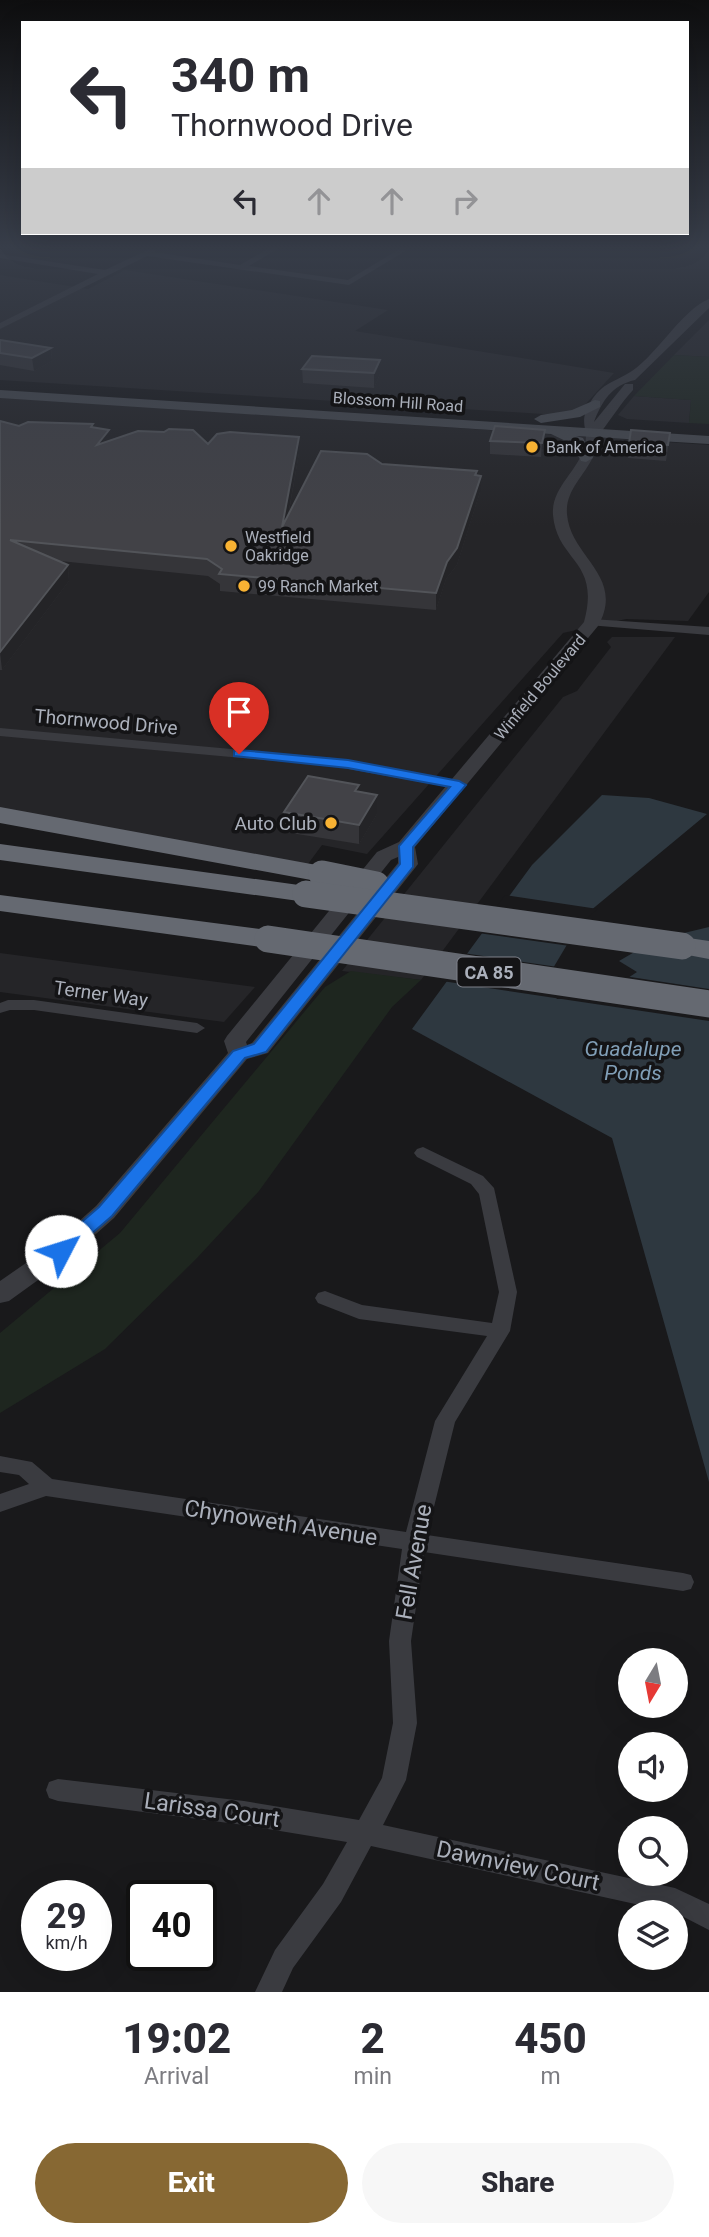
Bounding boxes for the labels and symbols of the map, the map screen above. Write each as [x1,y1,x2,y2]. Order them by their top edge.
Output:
street label: Blossom Hill Road [332,388,464,416]
place label: Bank of America [546,438,664,457]
marker: Bank of America [524,439,540,455]
place label: Westfield Oakridge [245,528,311,565]
marker: Westfield Oakridge [223,538,239,554]
place label: 99 Ranch Market [258,577,378,596]
marker: 99 Ranch Market [236,578,252,594]
street label: Winfield Boulevard [490,630,590,744]
pin [209,682,269,754]
street label: Thornwood Drive [33,704,179,740]
place label: Auto Club [235,812,317,835]
marker: Auto Club [323,815,339,831]
road number: CA 85 [458,958,520,987]
street label: Terner Way [53,976,149,1012]
water label: Guadalupe Ponds [584,1037,682,1085]
position arrow [24,1214,98,1288]
street label: Chynoweth Avenue [183,1494,379,1552]
street label: Fell Avenue [391,1502,437,1622]
north arrow [618,1648,688,1718]
street label: Larissa Court [142,1787,282,1833]
street label: Dawnview Court [434,1836,602,1896]
speed limit sign: 40 [126,1880,217,1971]

